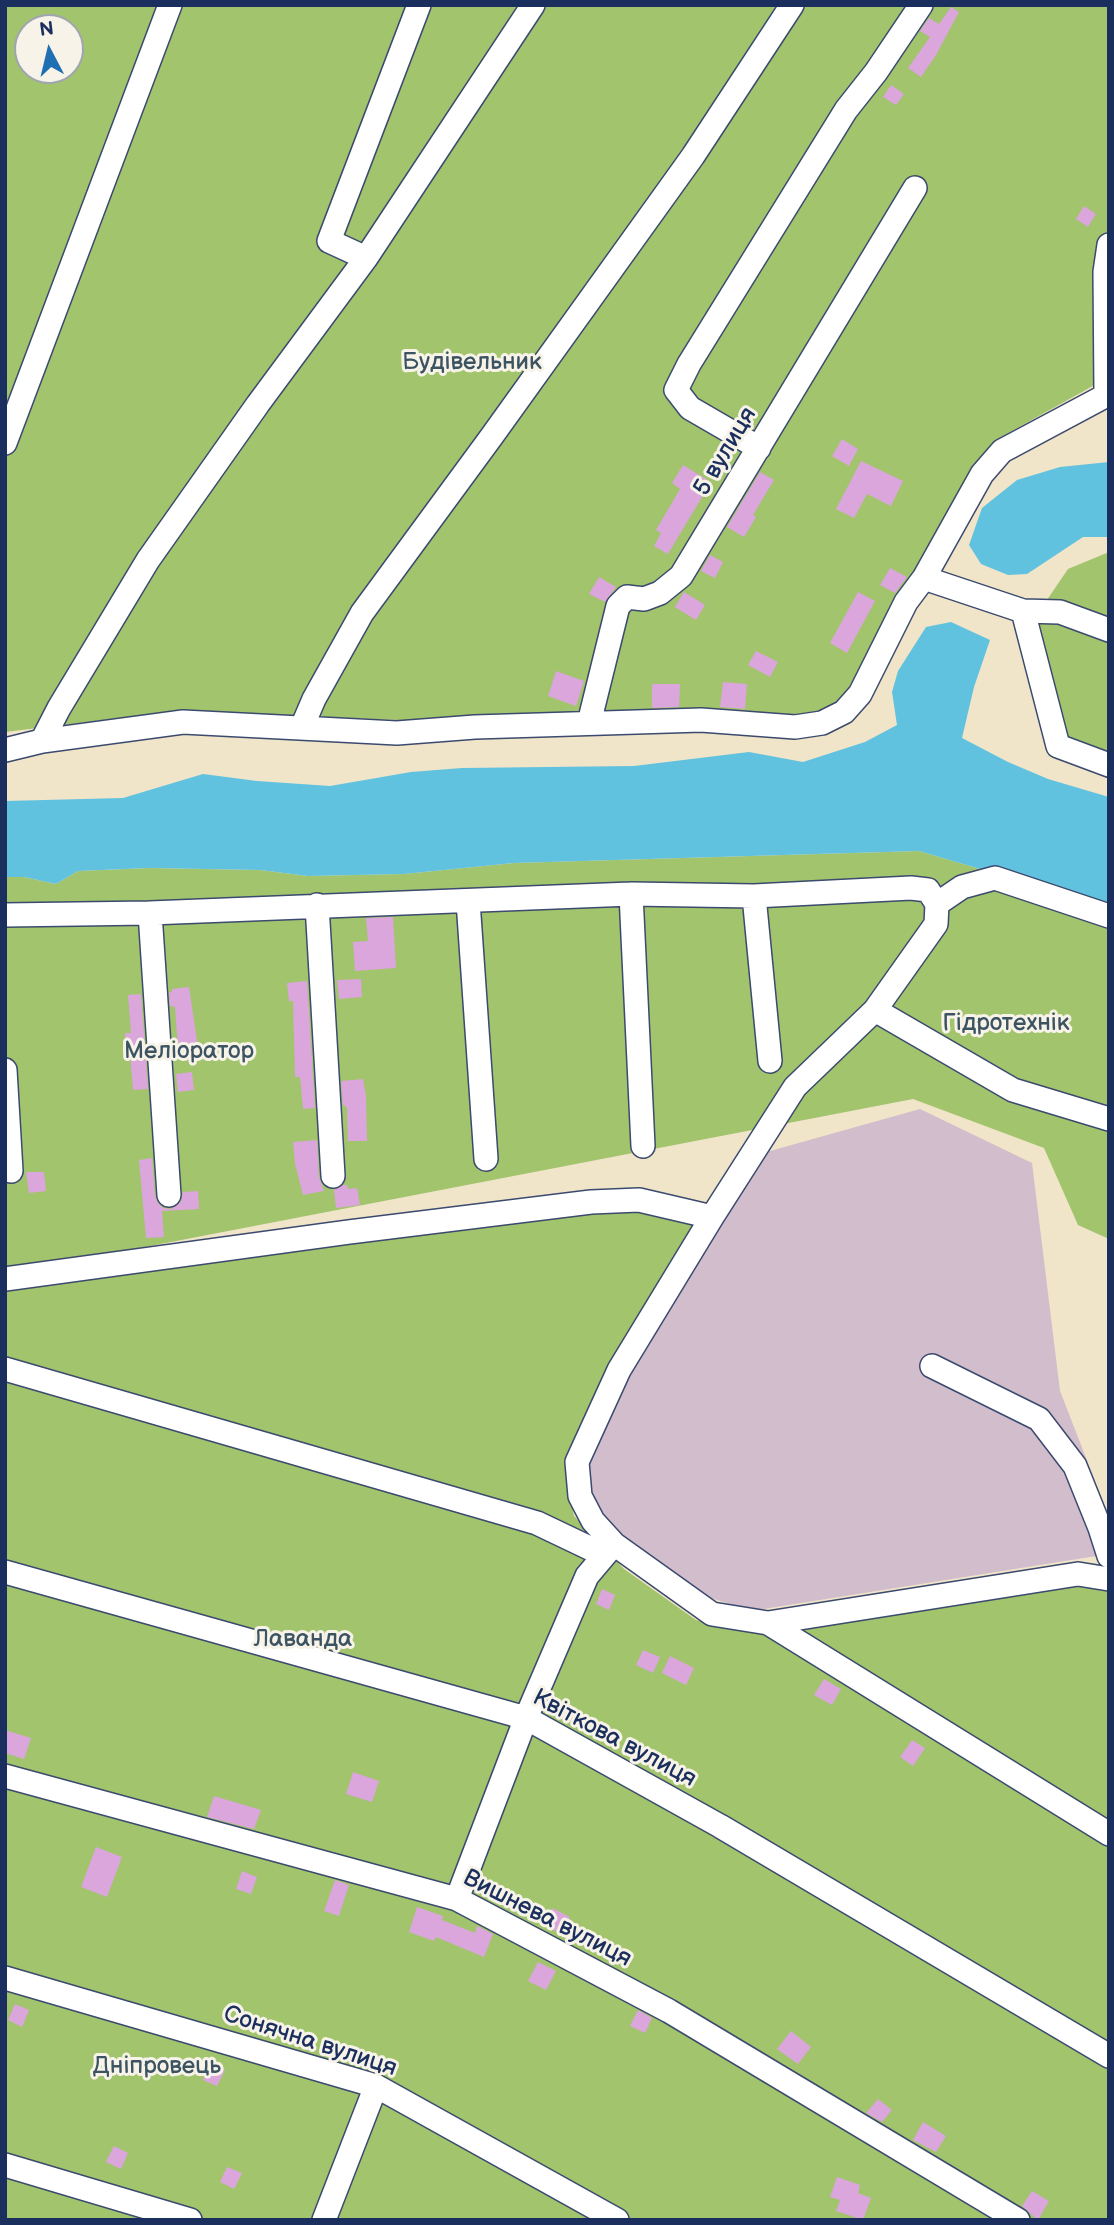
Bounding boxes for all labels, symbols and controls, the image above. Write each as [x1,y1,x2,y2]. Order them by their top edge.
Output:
north arrow [14,14,84,84]
text: N [38,17,55,42]
park label: Будівельник [402,349,542,377]
street label: 5 вулиця [688,402,764,502]
park label: Гідротехнік [943,1010,1069,1038]
park label: Меліоратор [124,1038,254,1066]
park label: Лаванда [254,1626,352,1654]
street label: Квіткова вулиця [527,1684,701,1794]
street label: Вишнева вулиця [458,1864,636,1974]
street label: Сонячна вулиця [220,2000,400,2084]
park label: Дніпровець [93,2053,221,2081]

